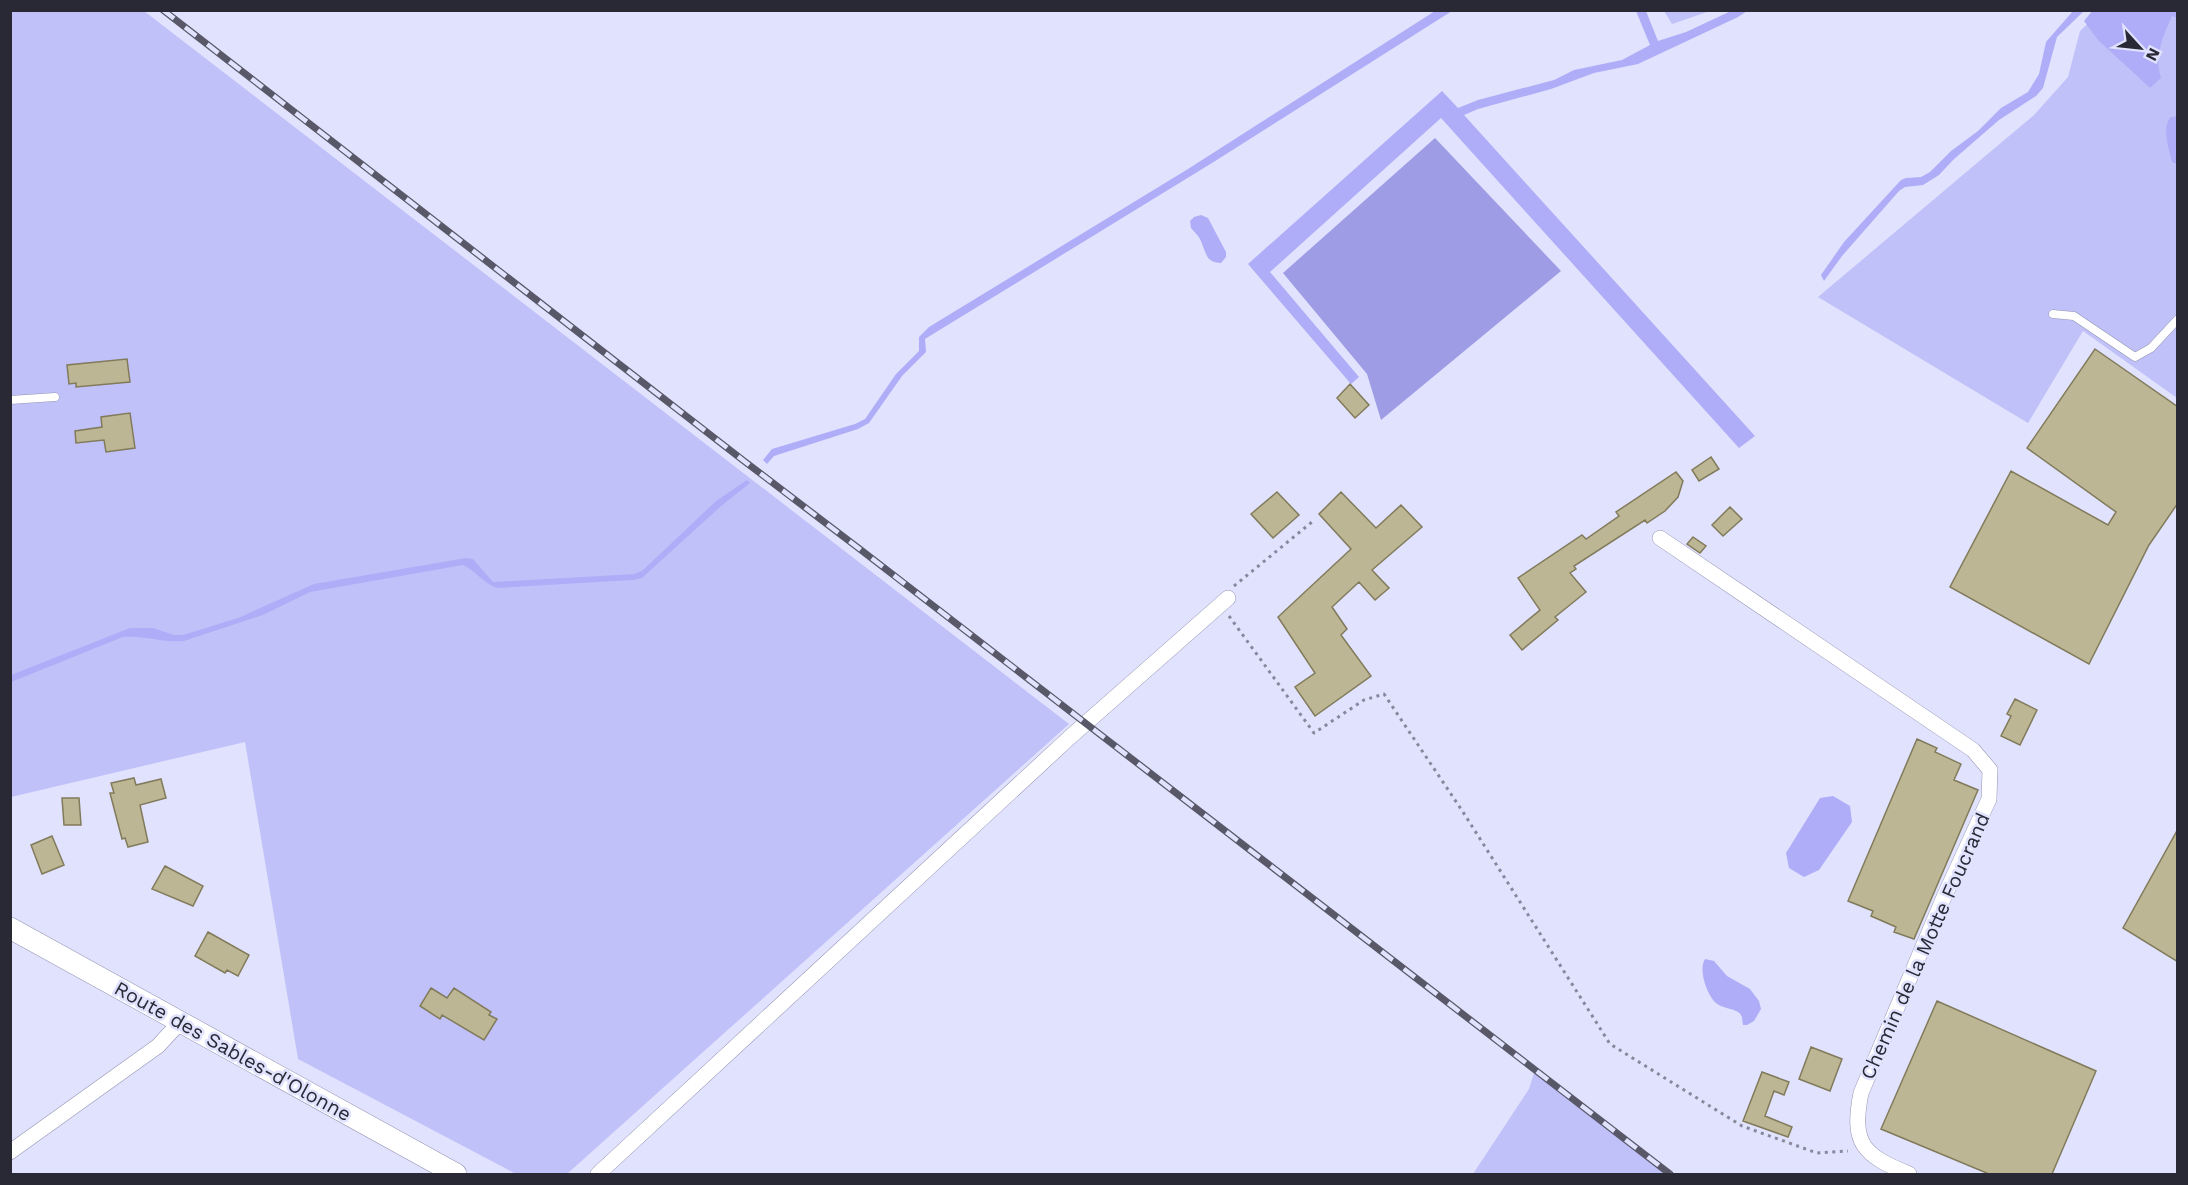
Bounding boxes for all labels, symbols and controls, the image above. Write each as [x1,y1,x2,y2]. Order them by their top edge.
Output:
north arrow [2110,18,2170,78]
text: N [2142,45,2164,64]
street label: Chemin de la Motte Foucrand [1855,809,1995,1083]
street label: Route des Sables-d'Olonne [110,976,356,1126]

